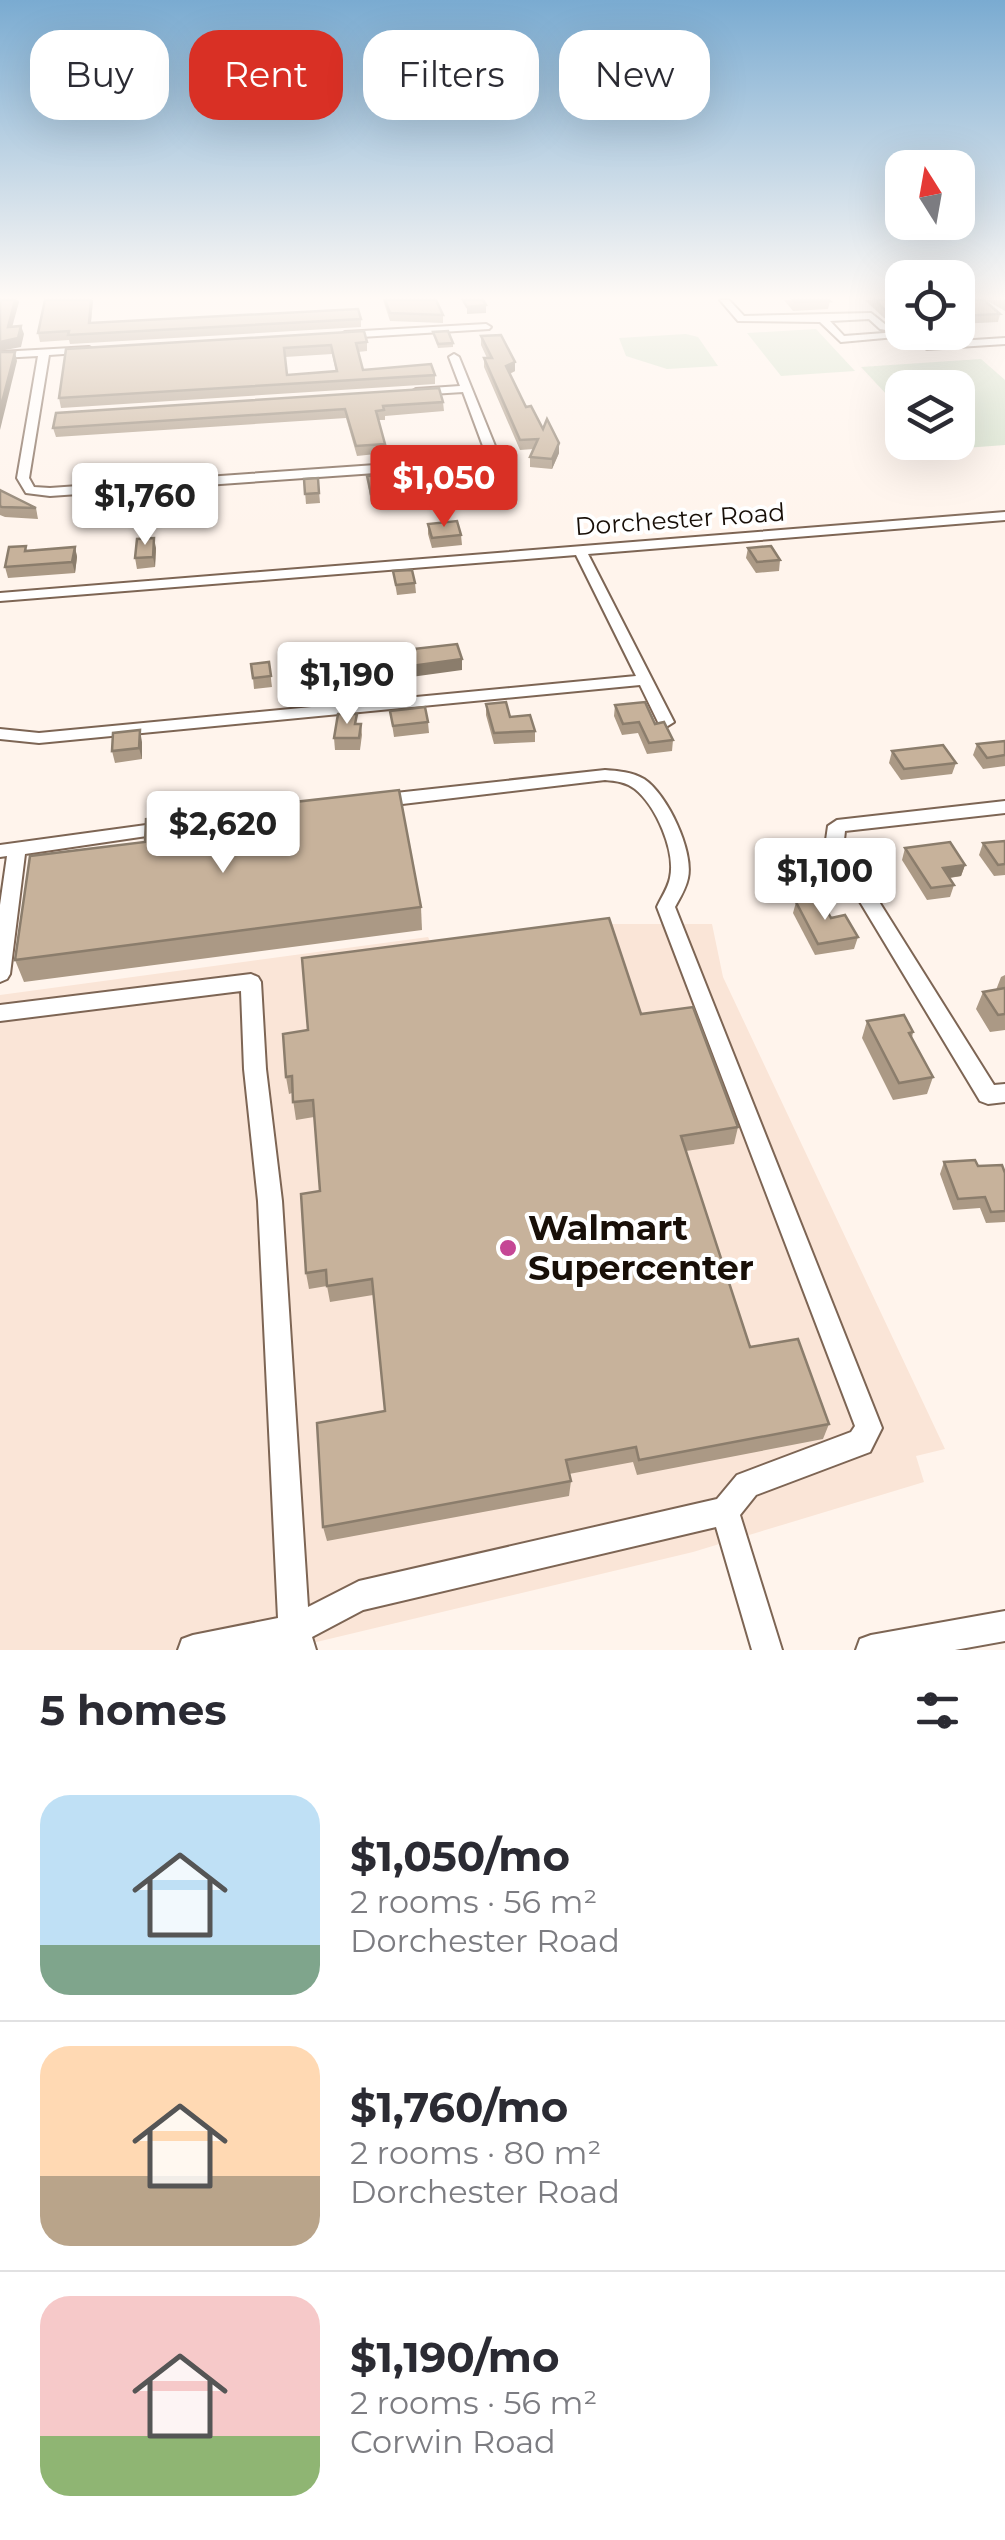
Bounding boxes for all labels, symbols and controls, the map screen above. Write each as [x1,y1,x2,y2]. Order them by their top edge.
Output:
chip: Buy [30,30,169,120]
chip: Rent [189,30,343,120]
chip: Filters [363,30,539,120]
chip: New [559,30,710,120]
north arrow [885,150,975,240]
map controls [885,150,975,460]
button: locate [885,260,975,350]
button: layers [885,370,975,460]
pin: $1,050 [363,445,525,530]
text: $1,050 [392,458,496,497]
pin: $1,760 [64,463,226,548]
text: $1,760 [94,476,196,515]
street label: Dorchester Road [574,497,786,541]
pin: $1,190 [266,642,428,727]
text: $1,190 [299,655,395,694]
pin: $2,620 [142,791,304,876]
text: $2,620 [169,804,277,843]
pin: $1,100 [744,838,906,923]
text: $1,100 [777,851,873,890]
place label: Walmart Supercenter [528,1206,754,1289]
marker: Walmart Supercenter [497,1237,519,1259]
icon: filters [910,1683,965,1738]
text: 5 homes [40,1684,227,1736]
text: $1,050/mo [350,1830,570,1882]
icon: home [120,1835,240,1955]
text: 2 rooms · 56 m² [350,1882,597,1921]
text: Dorchester Road [350,1921,620,1960]
text: $1,760/mo [350,2081,568,2133]
icon: home [120,2086,240,2206]
text: 2 rooms · 80 m² [350,2133,601,2172]
text: Dorchester Road [350,2172,620,2211]
text: $1,190/mo [350,2331,560,2383]
icon: home [120,2336,240,2456]
text: 2 rooms · 56 m² [350,2383,597,2422]
text: Corwin Road [350,2422,556,2461]

